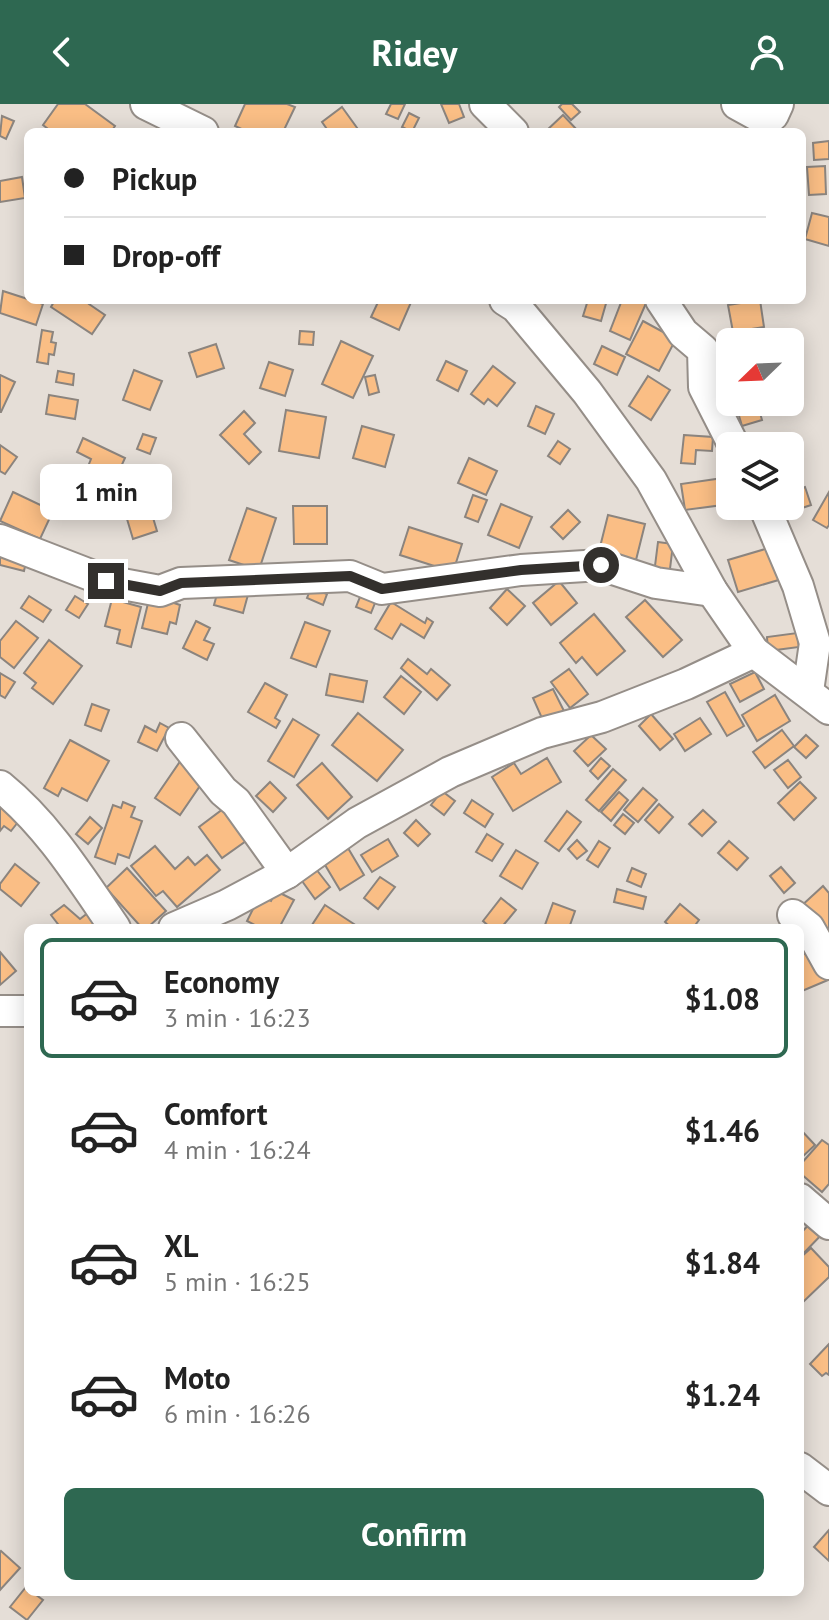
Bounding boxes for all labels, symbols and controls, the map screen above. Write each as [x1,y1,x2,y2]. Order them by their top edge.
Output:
text: Ridey [372,29,457,76]
icon: back [40,30,84,74]
icon: person [745,30,789,74]
text: Pickup [112,159,197,198]
text: Drop-off [112,236,220,275]
north arrow [716,328,804,416]
map controls [716,328,804,520]
button: layers [716,432,804,520]
callout: 1 min [40,465,172,521]
text: 1 min [74,475,138,508]
route start [583,547,619,583]
route end [88,563,124,599]
icon: car [68,962,140,1034]
text: Economy [164,962,279,1001]
text: $1.08 [685,979,760,1018]
text: 3 min · 16:23 [164,1001,311,1034]
icon: car [68,1094,140,1166]
text: Comfort [164,1094,267,1133]
text: $1.46 [685,1111,760,1150]
text: 4 min · 16:24 [164,1133,311,1166]
icon: car [68,1226,140,1298]
text: XL [164,1226,198,1265]
text: $1.84 [685,1243,760,1282]
text: 5 min · 16:25 [164,1265,311,1298]
icon: car [68,1358,140,1430]
text: Moto [164,1358,231,1397]
text: $1.24 [685,1375,760,1414]
text: 6 min · 16:26 [164,1397,311,1430]
button: Confirm [64,1488,764,1580]

